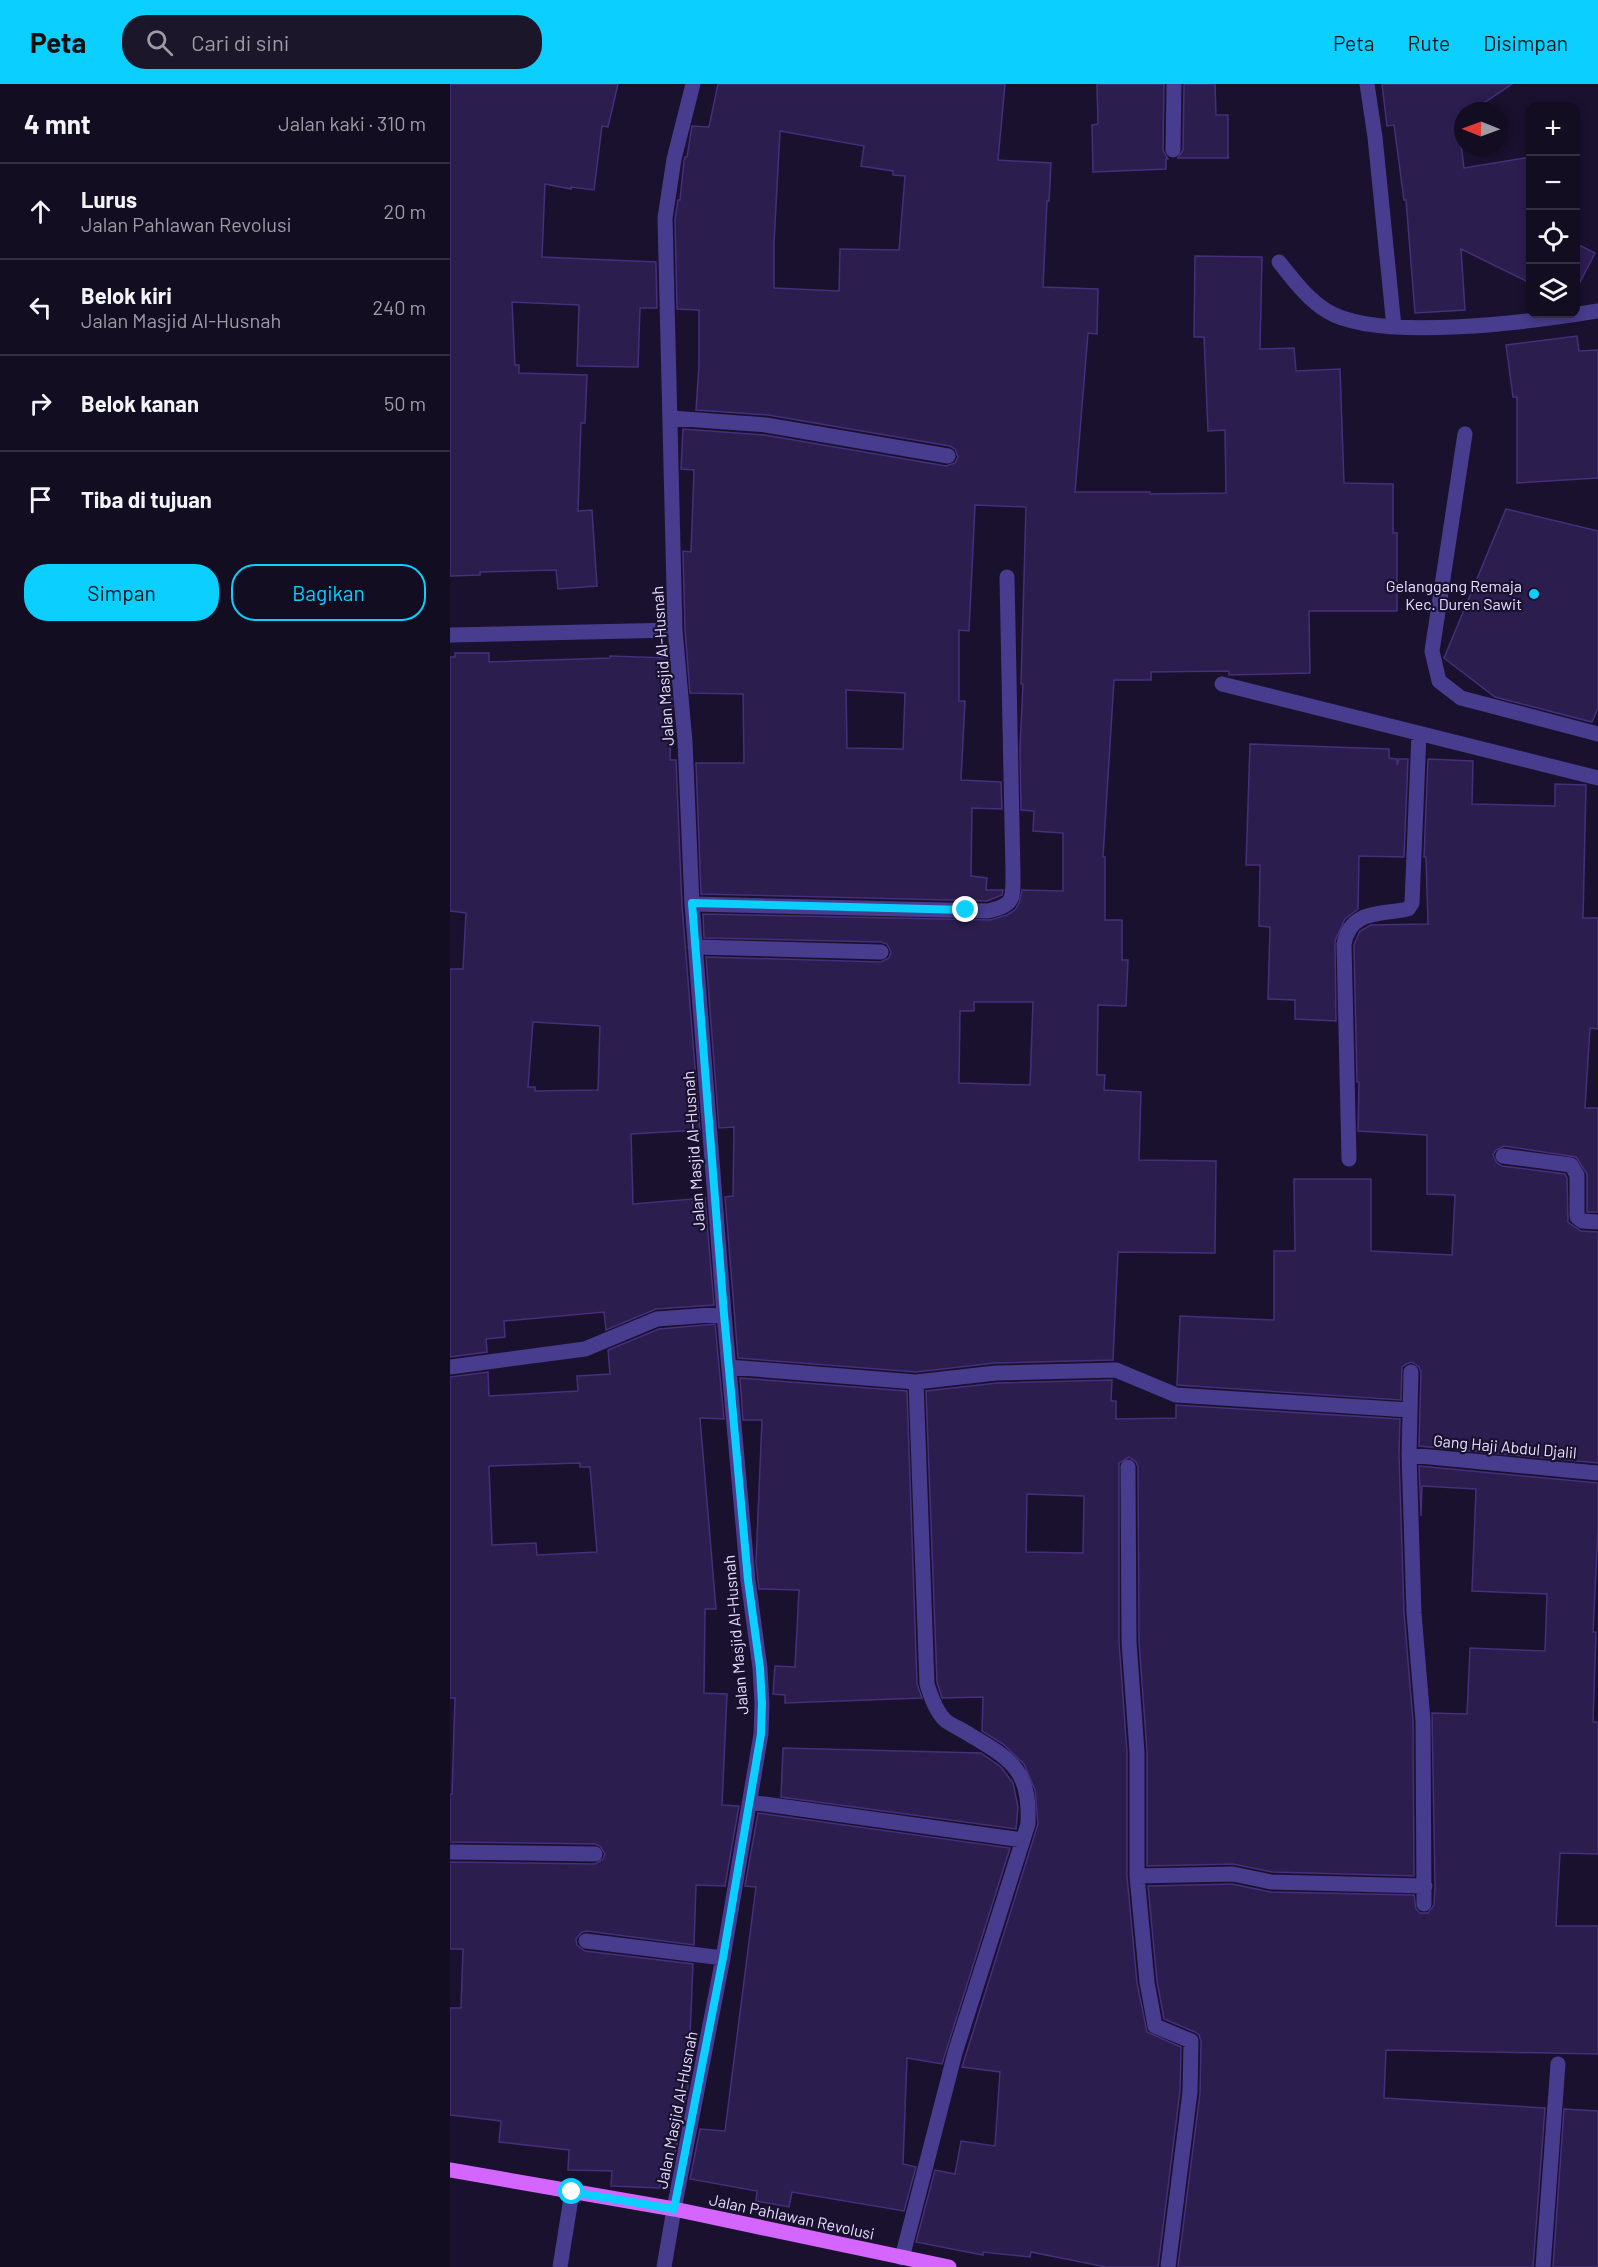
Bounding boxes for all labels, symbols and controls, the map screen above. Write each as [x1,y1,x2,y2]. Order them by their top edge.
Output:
search box [122,15,542,69]
text: Peta [30,25,86,59]
icon: search [143,26,176,59]
text: Cari di sini [191,29,289,55]
text: Peta [1333,30,1375,55]
text: Rute [1408,30,1450,55]
text: Disimpan [1483,30,1568,55]
north arrow [1454,102,1508,156]
map controls [1526,102,1580,318]
button: + [1526,102,1580,156]
text: 4 mnt [24,108,91,139]
text: Jalan kaki · 310 m [278,111,426,135]
button: − [1526,156,1580,210]
text: Lurus [81,186,137,212]
icon: ahead [24,195,57,228]
text: 20 m [383,199,426,223]
button: locate [1526,210,1580,264]
text: Jalan Pahlawan Revolusi [81,212,292,236]
button: layers [1526,264,1580,318]
text: Belok kiri [81,282,172,308]
icon: left [24,291,57,324]
text: 240 m [372,295,426,319]
text: Jalan Masjid Al-Husnah [81,308,281,332]
icon: right [24,387,57,420]
text: Belok kanan [81,390,199,416]
text: 50 m [384,391,426,415]
icon: arrive [24,483,57,516]
text: Tiba di tujuan [81,486,212,512]
button: Simpan [24,564,219,621]
button: Bagikan [231,564,426,621]
place label: Gelanggang Remaja Kec. Duren Sawit [1386,576,1522,613]
street label: Jalan Masjid Al-Husnah [647,585,677,747]
marker: Gelanggang Remaja Kec. Duren Sawit [1527,587,1541,601]
route end [952,896,978,922]
street label: Jalan Masjid Al-Husnah [678,1070,708,1232]
street label: Gang Haji Abdul Djalil [1432,1430,1578,1462]
street label: Jalan Masjid Al-Husnah [719,1554,751,1716]
street label: Jalan Masjid Al-Husnah [651,2030,701,2190]
route start [558,2178,584,2204]
street label: Jalan Pahlawan Revolusi [708,2189,876,2243]

